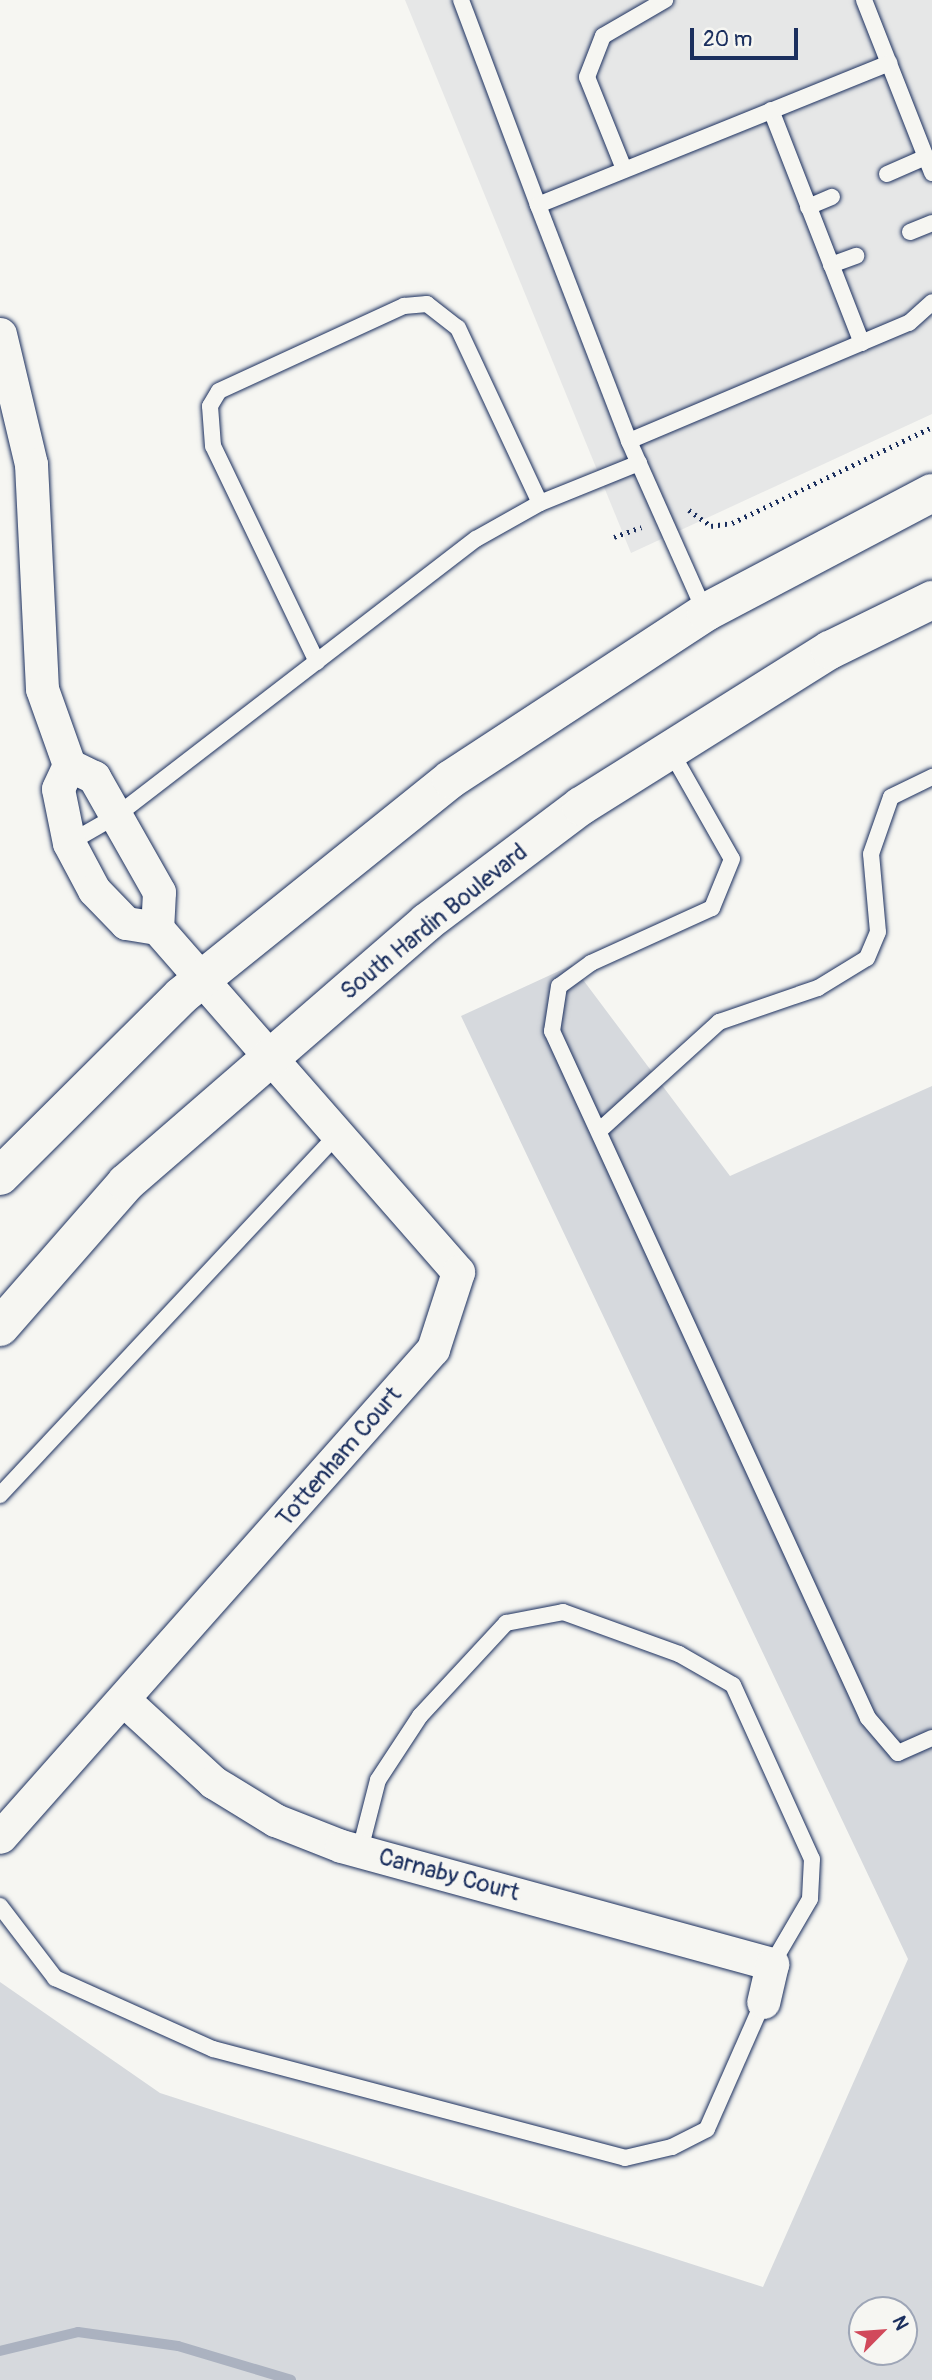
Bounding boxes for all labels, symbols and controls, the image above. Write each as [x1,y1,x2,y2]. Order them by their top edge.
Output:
scale bar [694,14,802,58]
text: 20 m [703,26,752,53]
street label: South Hardin Boulevard [335,838,533,1006]
street label: Tottenham Court [270,1381,408,1533]
street label: Carnaby Court [375,1842,523,1908]
north arrow [848,2296,918,2366]
text: N [887,2312,914,2334]

